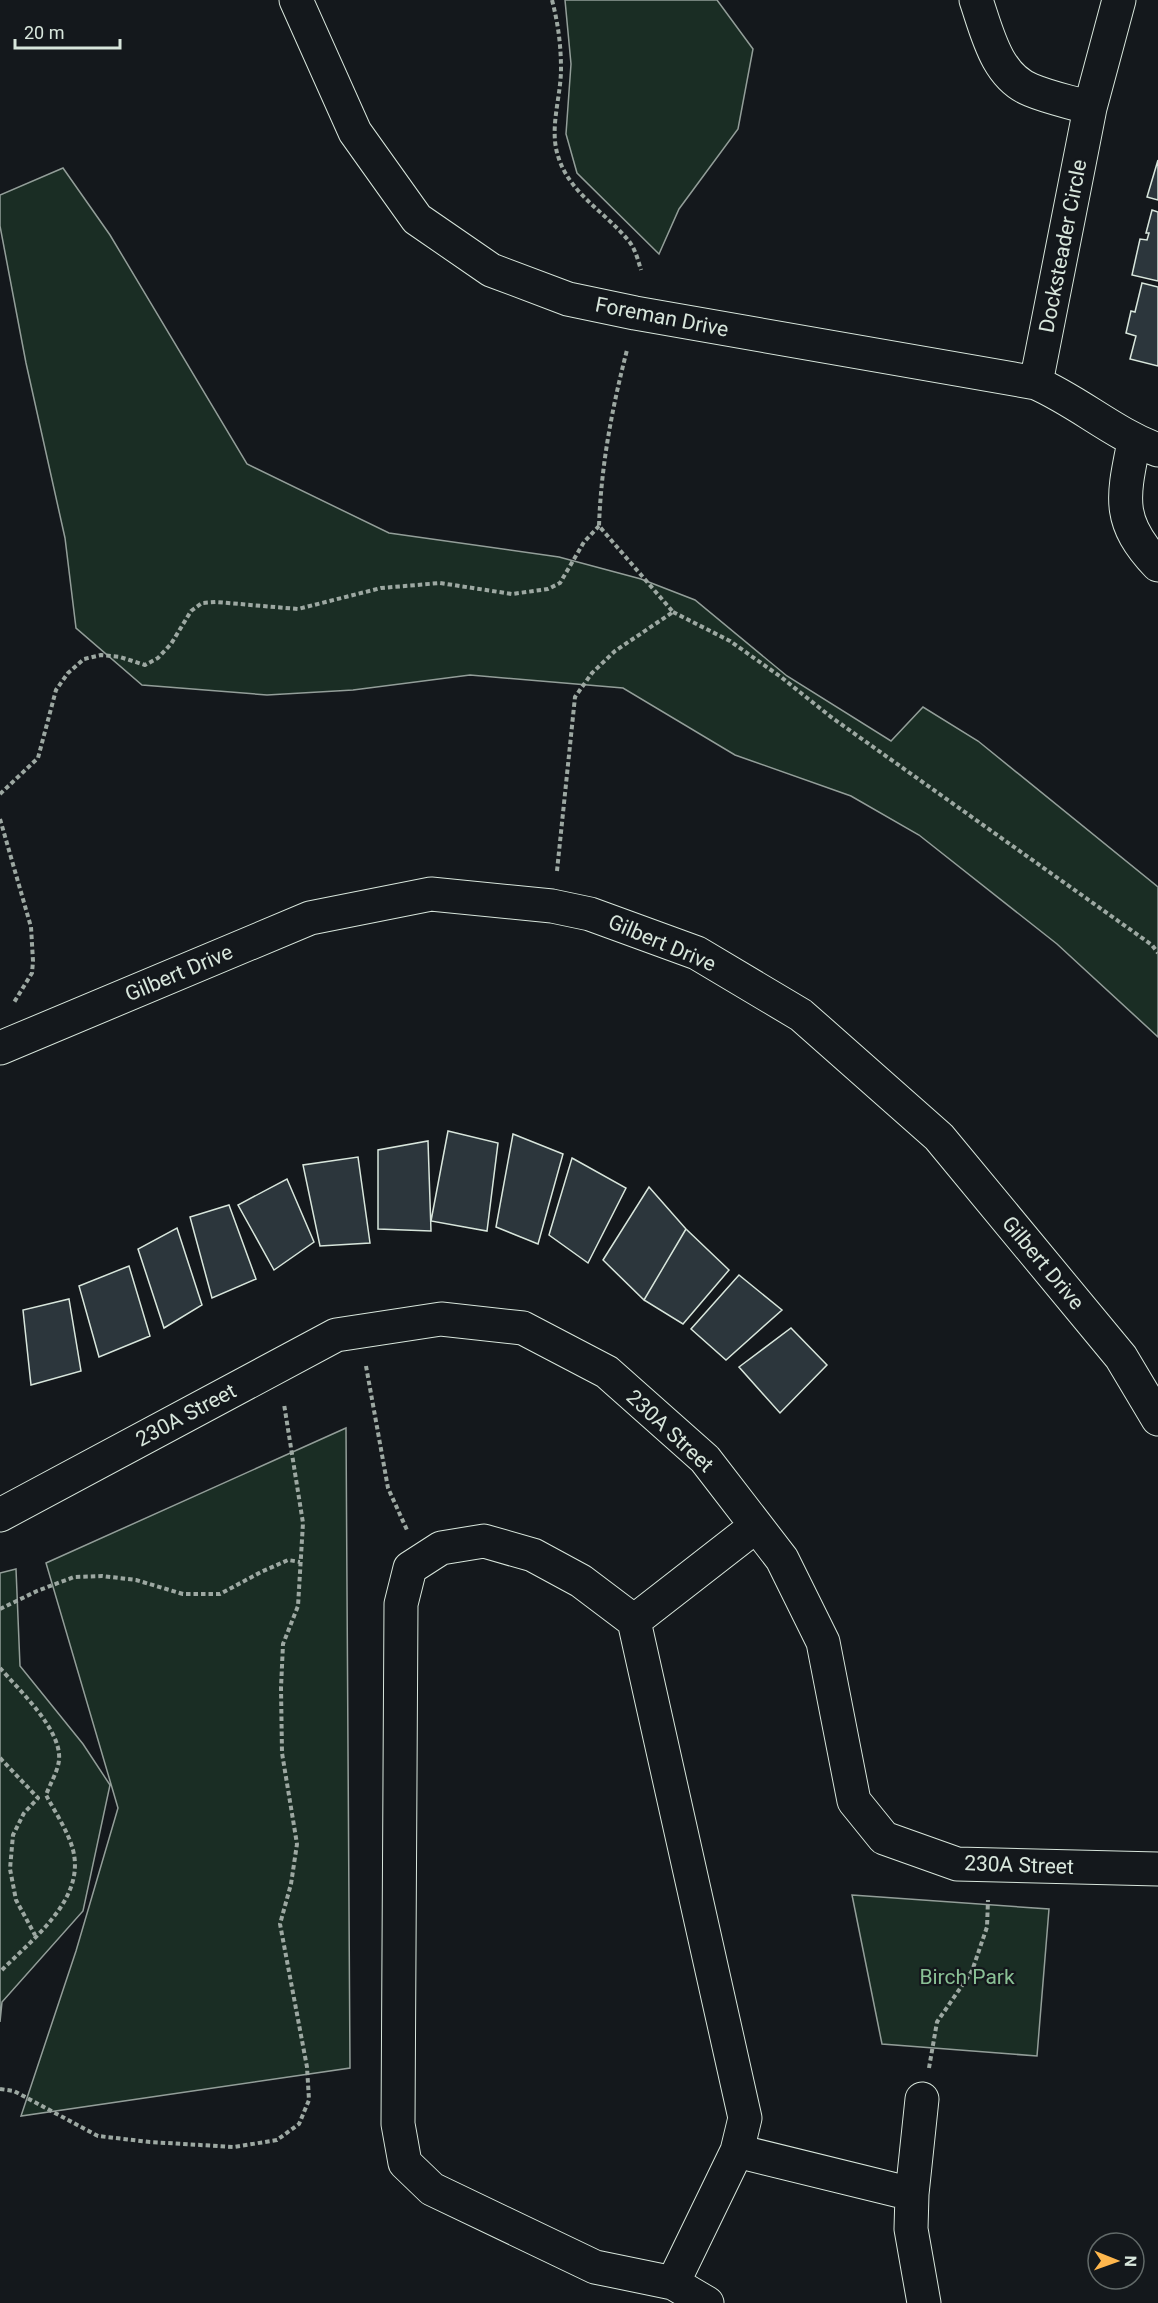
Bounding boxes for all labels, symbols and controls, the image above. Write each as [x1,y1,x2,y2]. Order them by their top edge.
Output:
scale bar [15,12,120,50]
text: 20 m [24,22,64,43]
street label: Docksteader Circle [1034,157,1092,335]
street label: Foreman Drive [593,292,731,342]
street label: Gilbert Drive [605,910,719,976]
street label: Gilbert Drive [122,940,236,1006]
street label: Gilbert Drive [997,1211,1089,1315]
street label: 230A Street [132,1379,240,1451]
street label: 230A Street [622,1385,718,1477]
street label: 230A Street [964,1851,1074,1879]
park label: Birch Park [919,1965,1015,1989]
north arrow [1086,2231,1146,2291]
text: N [1121,2255,1140,2267]

